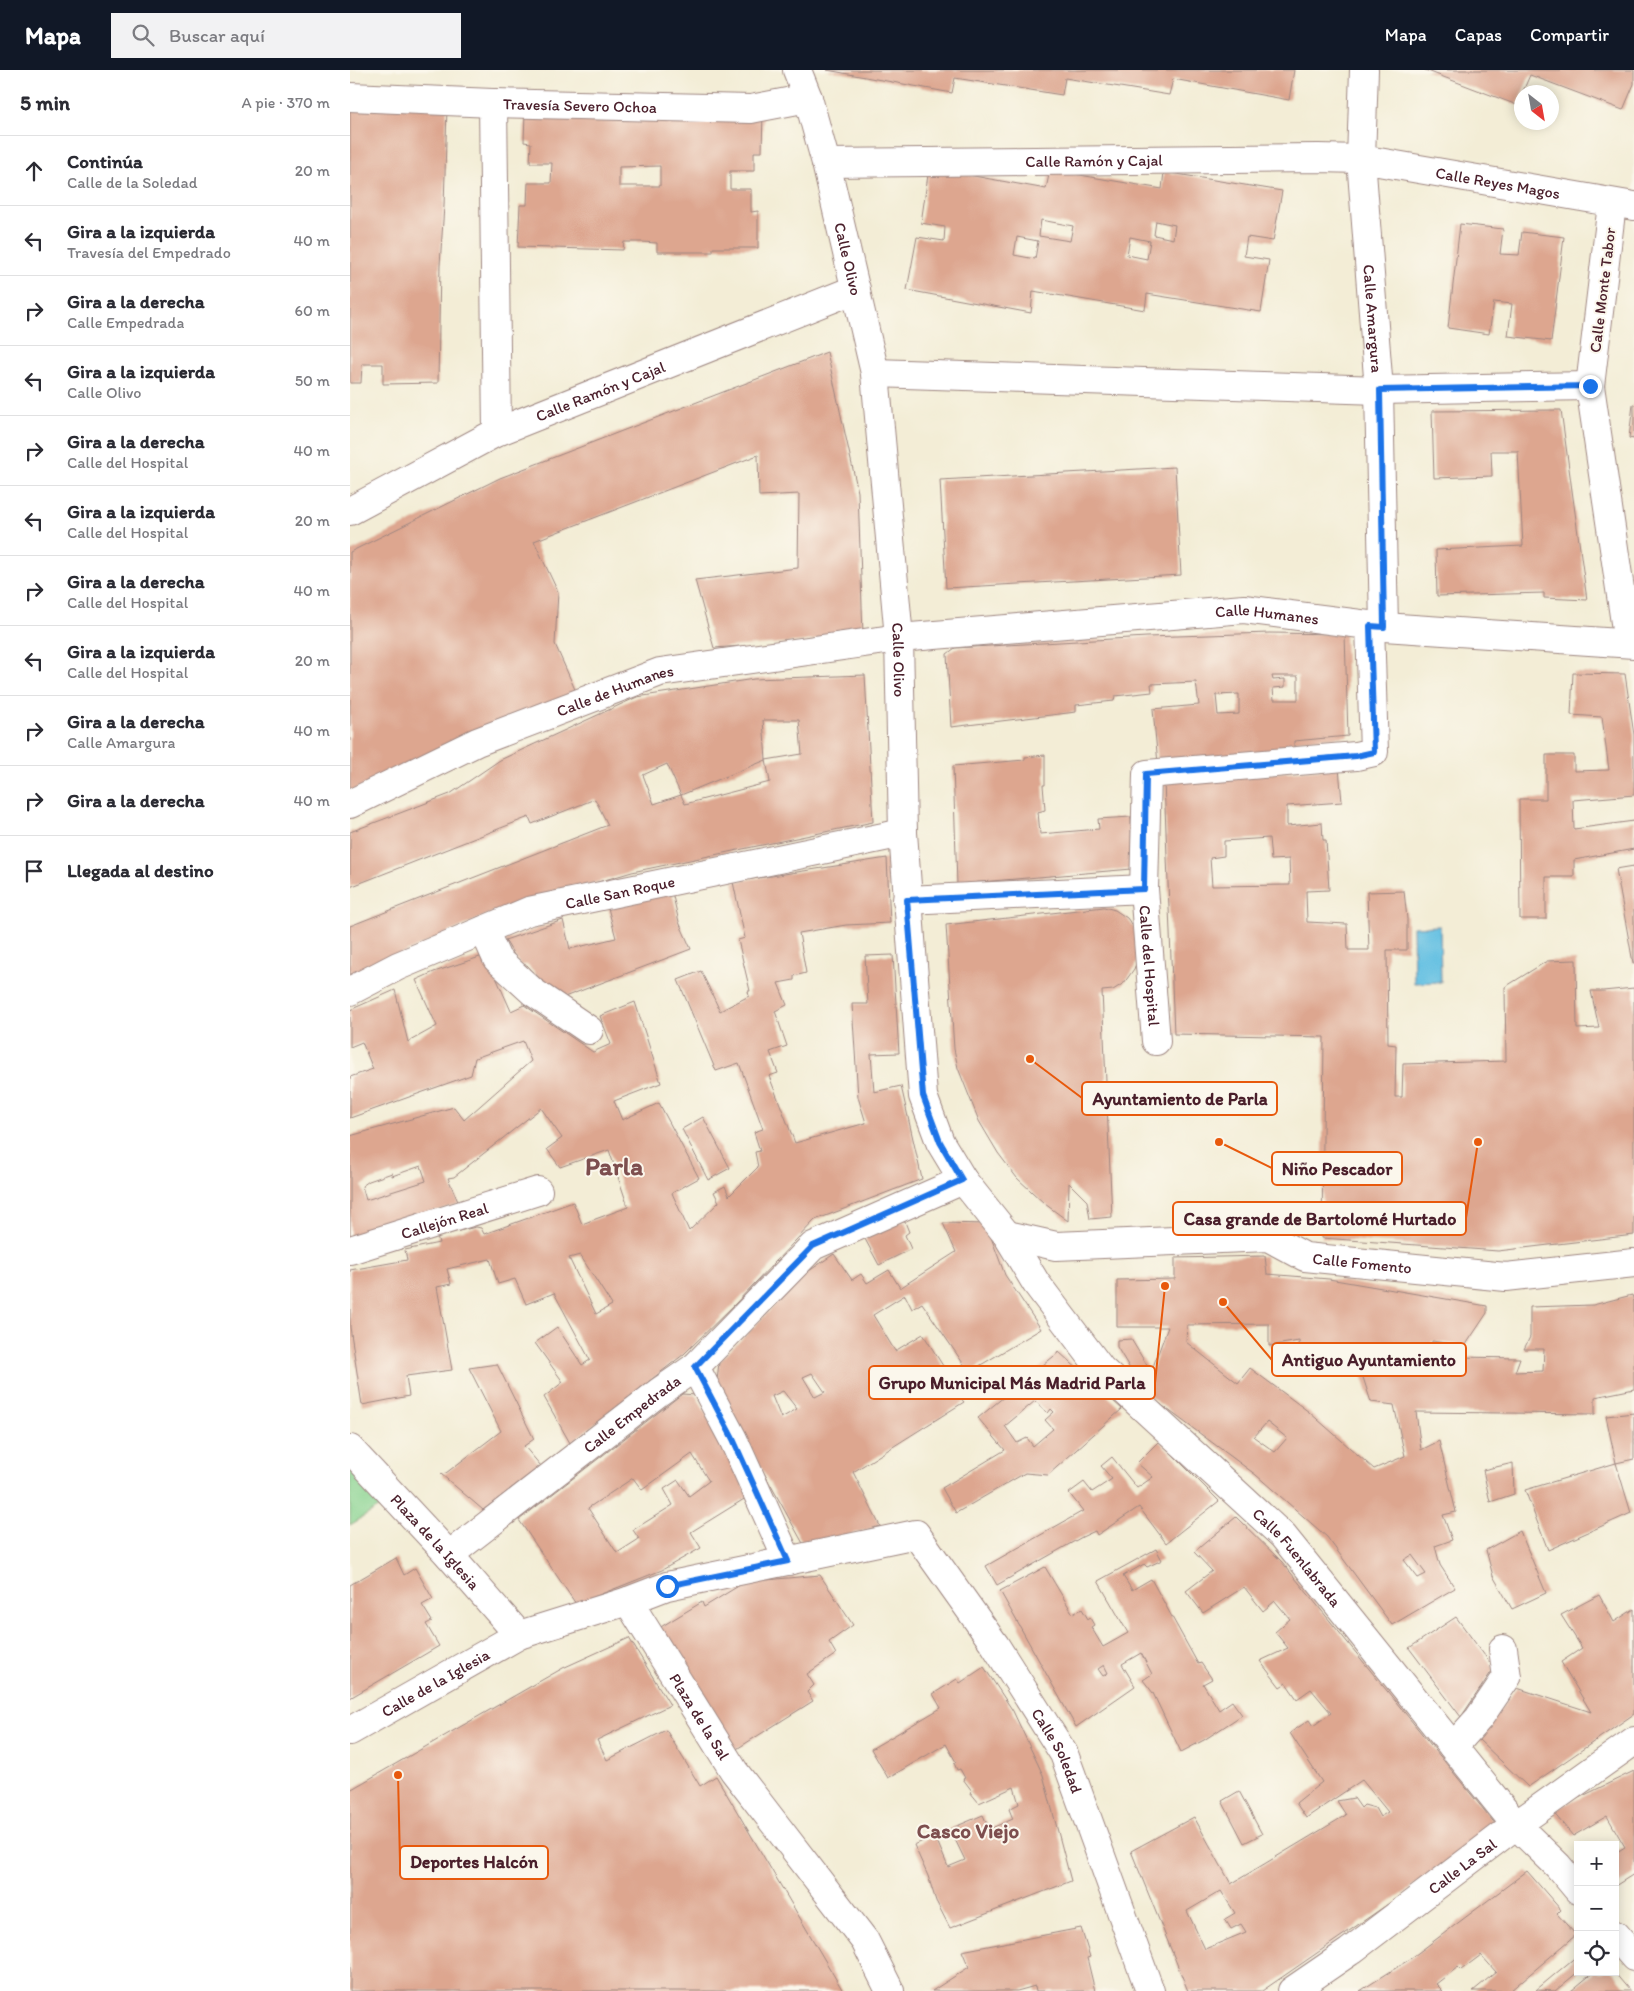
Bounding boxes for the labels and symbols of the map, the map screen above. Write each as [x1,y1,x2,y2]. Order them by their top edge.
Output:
north arrow [1514,85,1559,130]
street label: Travesía Severo Ochoa [503,94,657,117]
street label: Calle Ramón y Cajal [1025,151,1163,171]
street label: Calle Reyes Magos [1434,163,1562,203]
street label: Calle Olivo [830,221,866,297]
street label: Calle Monte Tabor [1585,226,1620,354]
street label: Calle Amargura [1359,264,1387,373]
street label: Calle Ramón y Cajal [533,357,668,426]
route end [1579,375,1602,398]
street label: Calle Humanes [1214,600,1320,629]
street label: Calle Olivo [888,622,909,697]
street label: Calle de Humanes [554,661,675,721]
street label: Calle San Roque [563,872,677,913]
street label: Calle del Hospital [1135,904,1164,1027]
callout: Ayuntamiento de Parla [1082,1082,1277,1115]
text: Ayuntamiento de Parla [1091,1088,1268,1110]
district label: Parla [585,1150,643,1182]
callout: Niño Pescador [1272,1152,1402,1185]
text: Niño Pescador [1282,1158,1393,1180]
street label: Callejón Real [399,1198,491,1243]
callout: Casa grande de Bartolomé Hurtado [1173,1202,1466,1235]
text: Casa grande de Bartolomé Hurtado [1184,1208,1456,1230]
street label: Calle Fomento [1312,1249,1413,1278]
callout: Antiguo Ayuntamiento [1272,1343,1466,1376]
text: Antiguo Ayuntamiento [1281,1349,1456,1371]
callout: Grupo Municipal Más Madrid Parla [869,1366,1155,1399]
street label: Calle Empedrada [580,1371,684,1457]
text: Grupo Municipal Más Madrid Parla [878,1372,1146,1394]
street label: Plaza de la Iglesia [387,1490,484,1594]
street label: Calle Fuenlabrada [1249,1504,1346,1611]
route start [656,1575,679,1598]
street label: Calle de la Iglesia [378,1645,493,1721]
street label: Plaza de la Sal [665,1670,734,1764]
street label: Calle Soledad [1027,1705,1087,1796]
district label: Casco Viejo [917,1818,1019,1844]
street label: Calle La Sal [1424,1834,1501,1899]
callout: Deportes Halcón [400,1846,548,1879]
text: Deportes Halcón [410,1851,539,1873]

